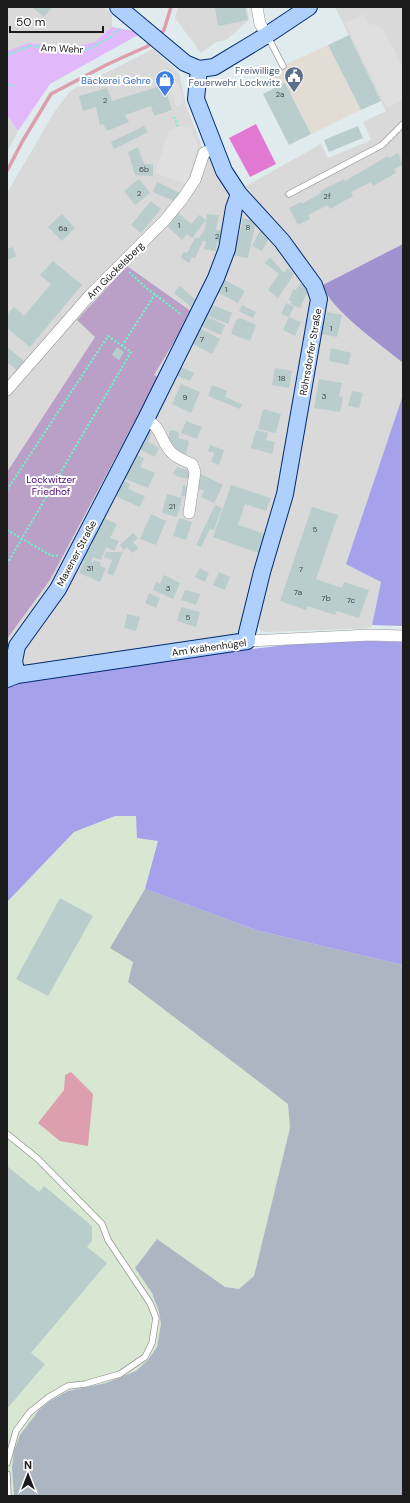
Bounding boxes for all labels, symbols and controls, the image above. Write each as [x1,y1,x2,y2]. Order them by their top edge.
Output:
scale bar [10,8,103,34]
text: 50 m [16,14,45,30]
street label: Am Wehr [40,41,84,56]
place label: Freiwillige Feuerwehr Lockwitz [189,64,280,89]
public building icon: Freiwillige Feuerwehr Lockwitz [283,65,305,93]
shop icon: Bäckerei Gehre [154,69,176,97]
place label: Bäckerei Gehre [81,74,151,87]
house number: 2a [276,89,284,99]
house number: 2 [103,95,108,105]
house number: 6b [139,164,149,174]
house number: 2 [137,188,142,198]
house number: 2f [323,191,331,201]
house number: 1 [178,220,180,230]
house number: 8 [246,222,251,232]
house number: 6a [58,223,68,233]
house number: 2 [215,231,220,241]
street label: Am Gückelsberg [84,239,147,302]
house number: 1 [225,284,227,294]
street label: Röhrsdorfer Straße [296,307,325,397]
house number: 1 [330,323,332,333]
house number: 7 [200,334,204,344]
house number: 18 [278,373,286,383]
house number: 3 [322,391,327,401]
house number: 9 [182,392,188,402]
park label: Lockwitzer Friedhof [26,473,76,498]
house number: 21 [168,501,176,511]
street label: Maxener Straße [54,518,99,589]
house number: 5 [313,524,318,534]
house number: 31 [86,563,94,573]
house number: 7 [299,564,303,574]
house number: 3 [166,583,171,593]
house number: 7a [294,587,302,597]
house number: 7b [321,593,331,603]
house number: 7c [347,595,356,605]
house number: 5 [186,612,191,622]
street label: Am Krähenhügel [171,636,247,659]
north arrow [8,1455,48,1495]
text: N [24,1458,32,1472]

